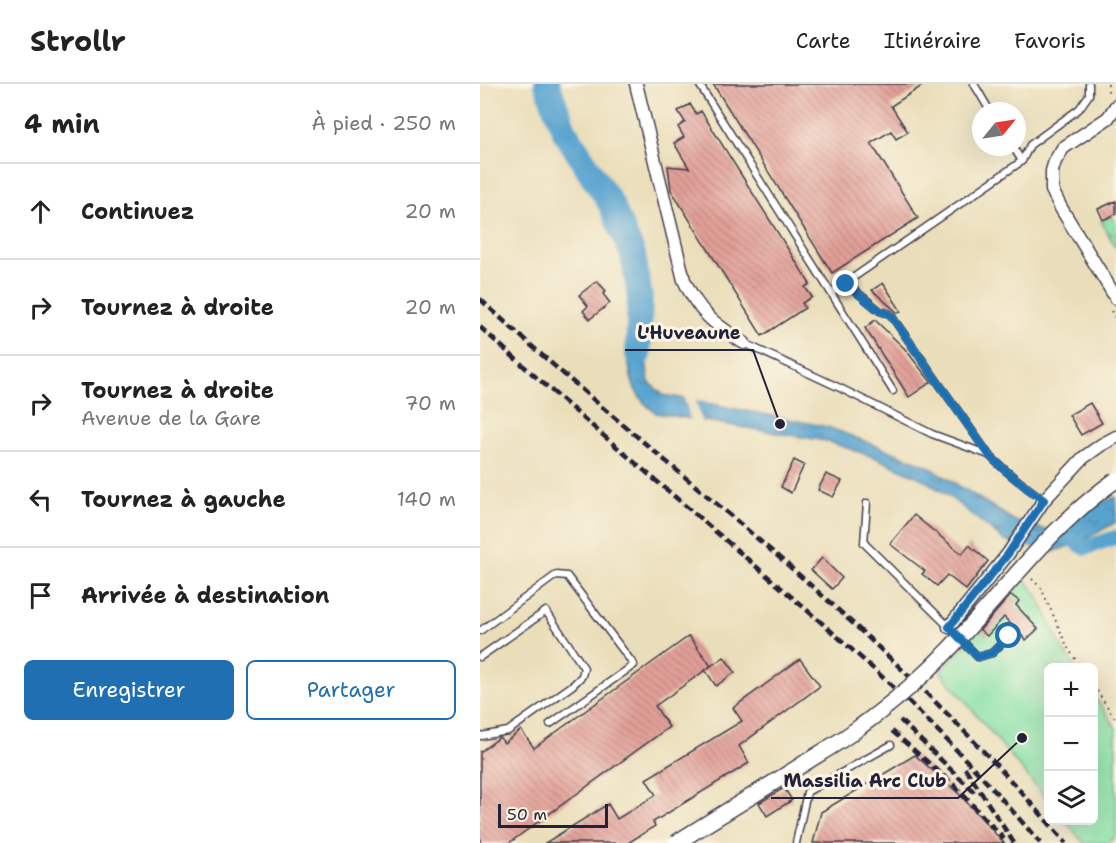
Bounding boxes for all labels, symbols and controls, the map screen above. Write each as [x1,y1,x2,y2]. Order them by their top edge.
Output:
text: Strollr [30,22,126,60]
text: Carte [796,27,851,55]
text: Itinéraire [884,27,981,55]
text: Favoris [1014,27,1086,55]
north arrow [972,102,1026,156]
text: 4 min [24,106,100,141]
text: À pied · 250 m [311,110,456,136]
icon: ahead [24,195,57,228]
text: Continuez [81,197,194,226]
text: 20 m [405,198,456,224]
route end [832,270,858,296]
icon: right [24,291,57,324]
text: Tournez à droite [81,293,274,322]
text: 20 m [405,294,456,320]
callout: L'Huveaune [625,314,753,350]
text: L'Huveaune [637,321,741,345]
text: Tournez à droite [81,376,274,405]
icon: right [24,387,57,420]
text: 70 m [404,390,456,416]
text: Avenue de la Gare [81,405,261,431]
icon: left [24,483,57,516]
text: Tournez à gauche [81,485,286,514]
text: 140 m [397,486,456,512]
icon: arrive [24,579,57,612]
text: Arrivée à destination [81,581,329,610]
route start [995,622,1021,648]
button: Enregistrer [24,660,234,720]
button: Partager [246,660,456,720]
map controls [1044,663,1098,825]
button: + [1044,663,1098,717]
button: − [1044,717,1098,771]
callout: Massilia Arc Club [771,762,958,798]
text: Massilia Arc Club [783,769,947,793]
button: layers [1044,771,1098,825]
scale bar [498,801,608,828]
text: 50 m [507,804,547,825]

